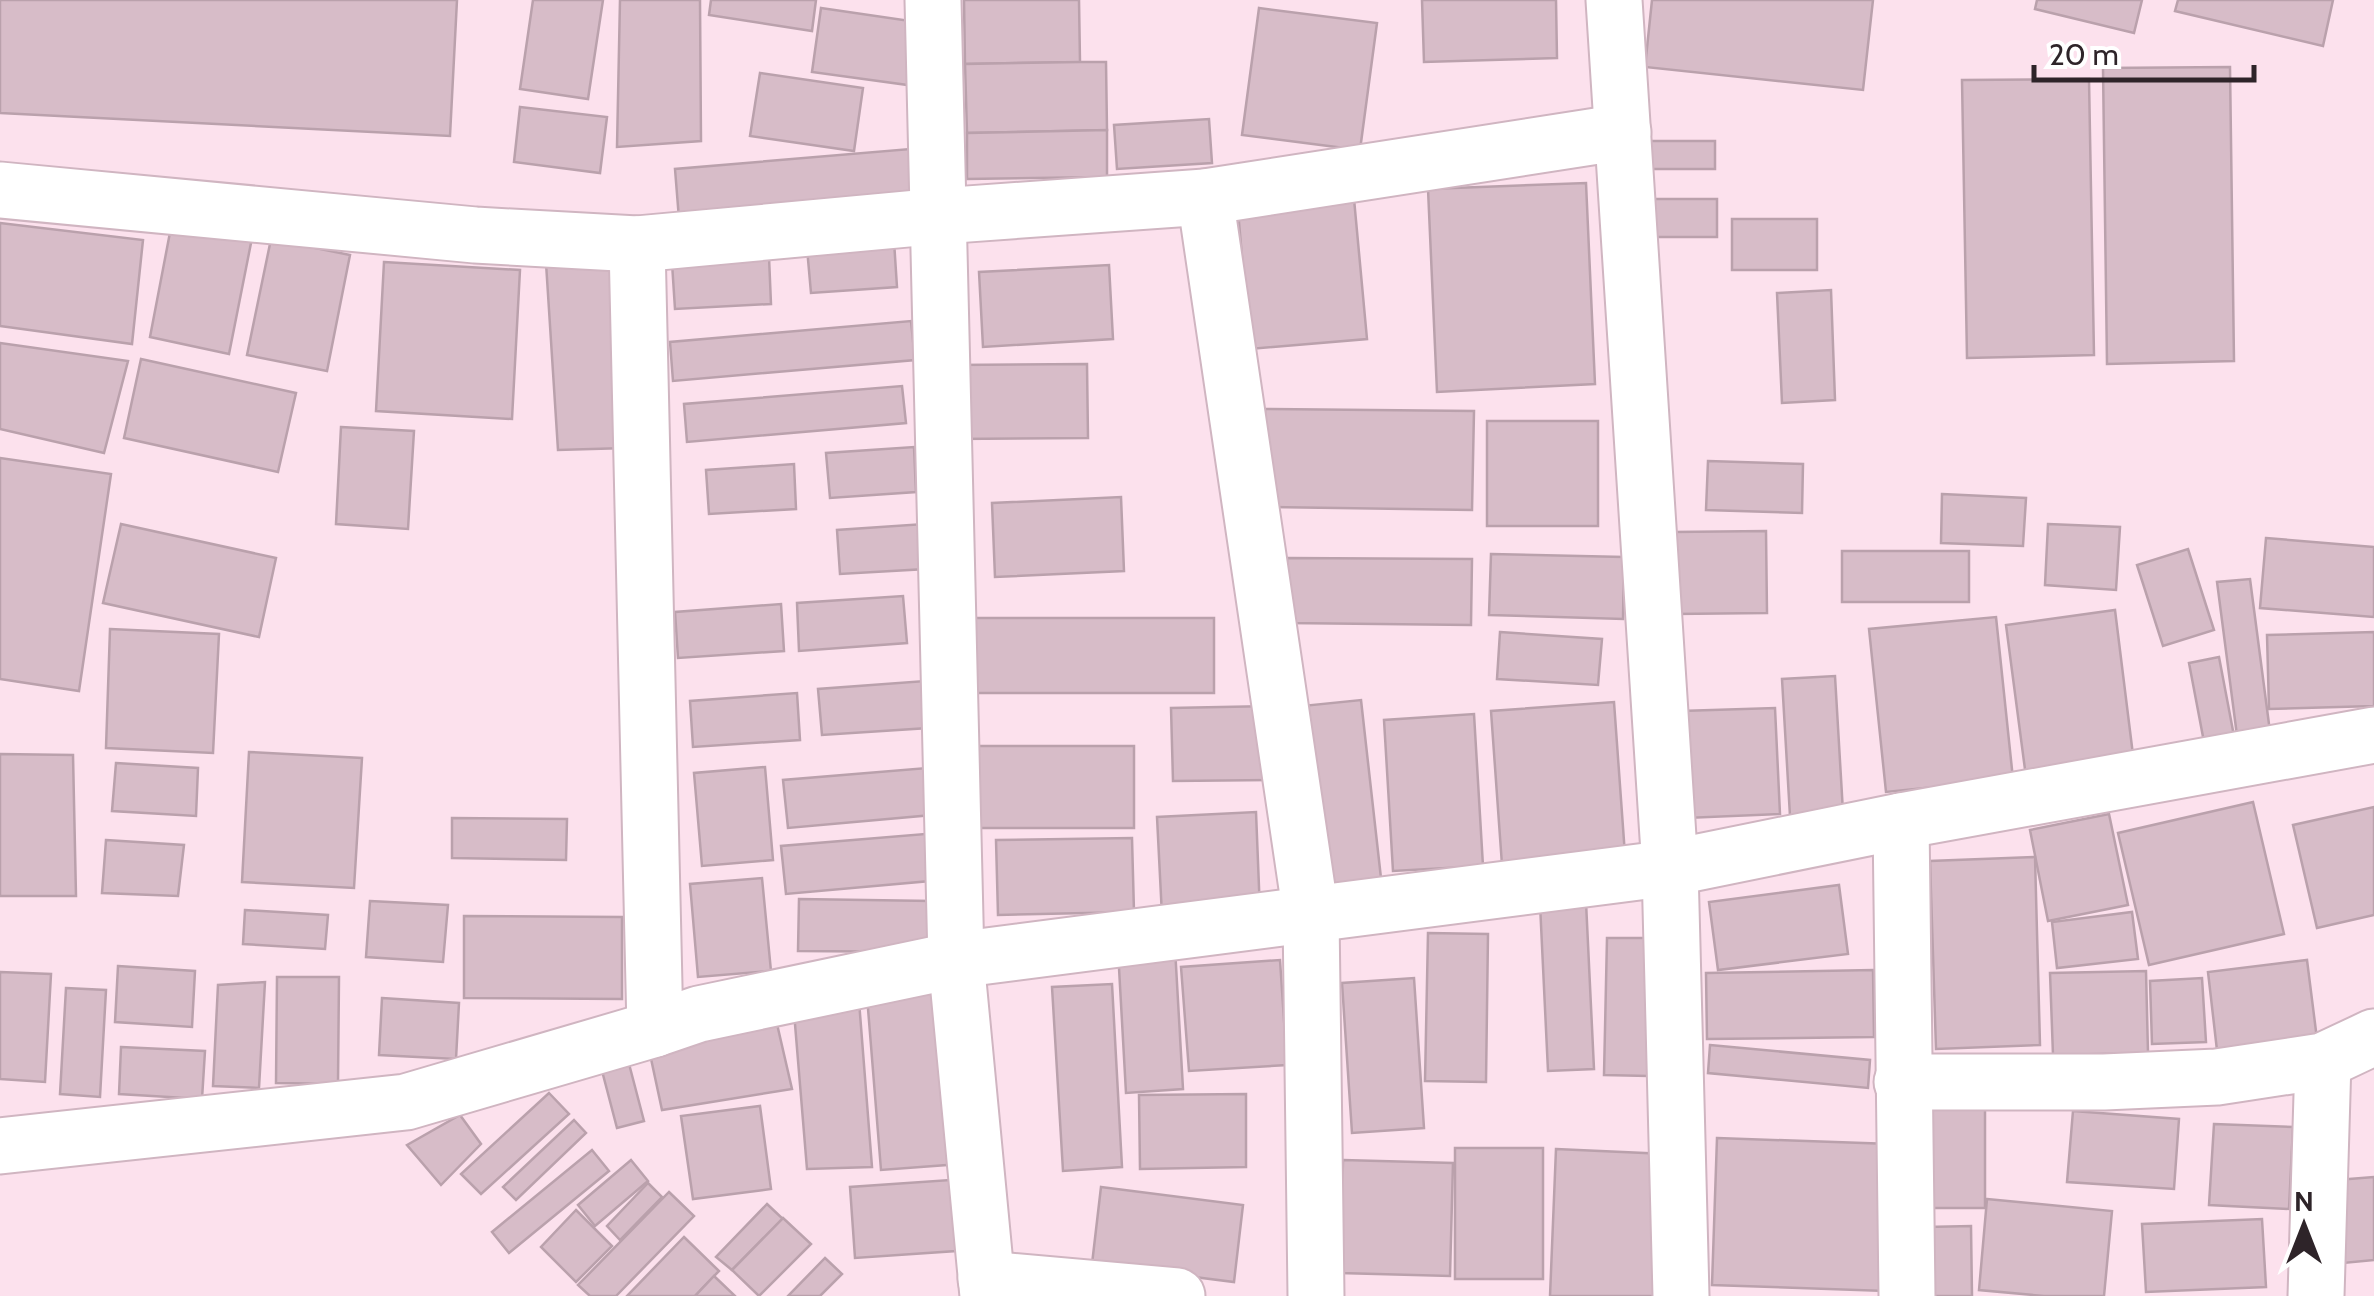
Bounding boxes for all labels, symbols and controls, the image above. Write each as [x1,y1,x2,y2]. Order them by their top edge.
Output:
scale bar [2034,20,2254,82]
text: 20 m [2049,36,2119,73]
north arrow [2254,1176,2354,1276]
text: N [2294,1184,2314,1218]

